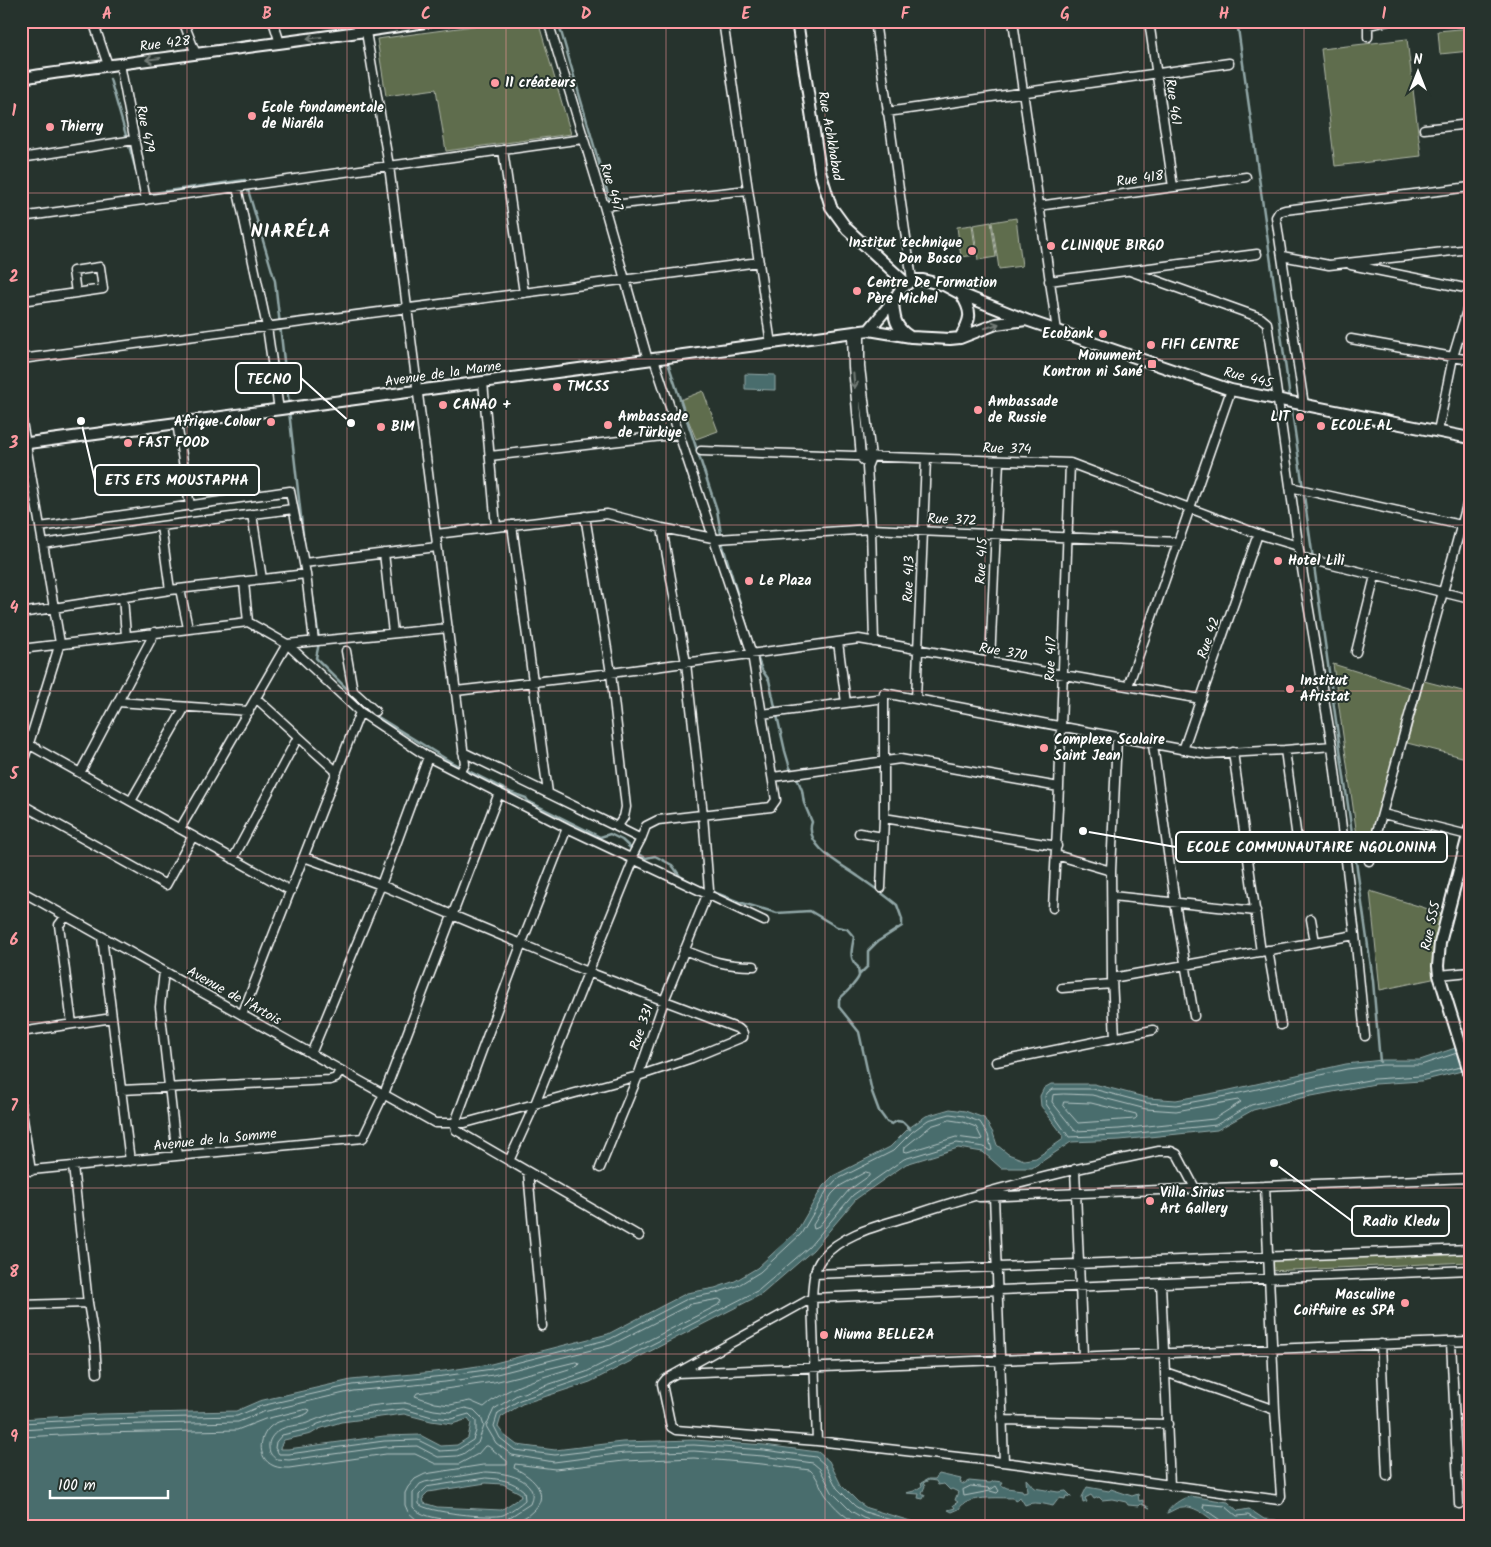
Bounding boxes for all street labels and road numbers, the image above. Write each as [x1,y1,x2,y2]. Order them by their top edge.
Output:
street label: Rue 428 [138,30,192,58]
street label: Rue 461 [1159,77,1187,127]
street label: Rue Achkhabad [811,89,849,184]
street label: Rue 479 [130,103,160,155]
street label: Rue 447 [593,160,629,214]
street label: Rue 418 [1115,165,1166,193]
street label: Avenue de la Marne [383,355,503,393]
street label: Rue 445 [1221,361,1276,395]
street label: Rue 374 [982,437,1032,461]
street label: Rue 372 [927,508,977,532]
street label: Rue 415 [970,536,994,585]
street label: Rue 413 [897,555,921,603]
street label: Rue 42 [1192,614,1226,662]
street label: Rue 417 [1039,635,1063,682]
street label: Rue 370 [977,637,1029,667]
street label: Rue 555 [1415,898,1447,952]
street label: Avenue de l'Artois [183,961,285,1031]
street label: Rue 331 [624,1001,660,1053]
street label: Avenue de la Somme [152,1123,278,1157]

